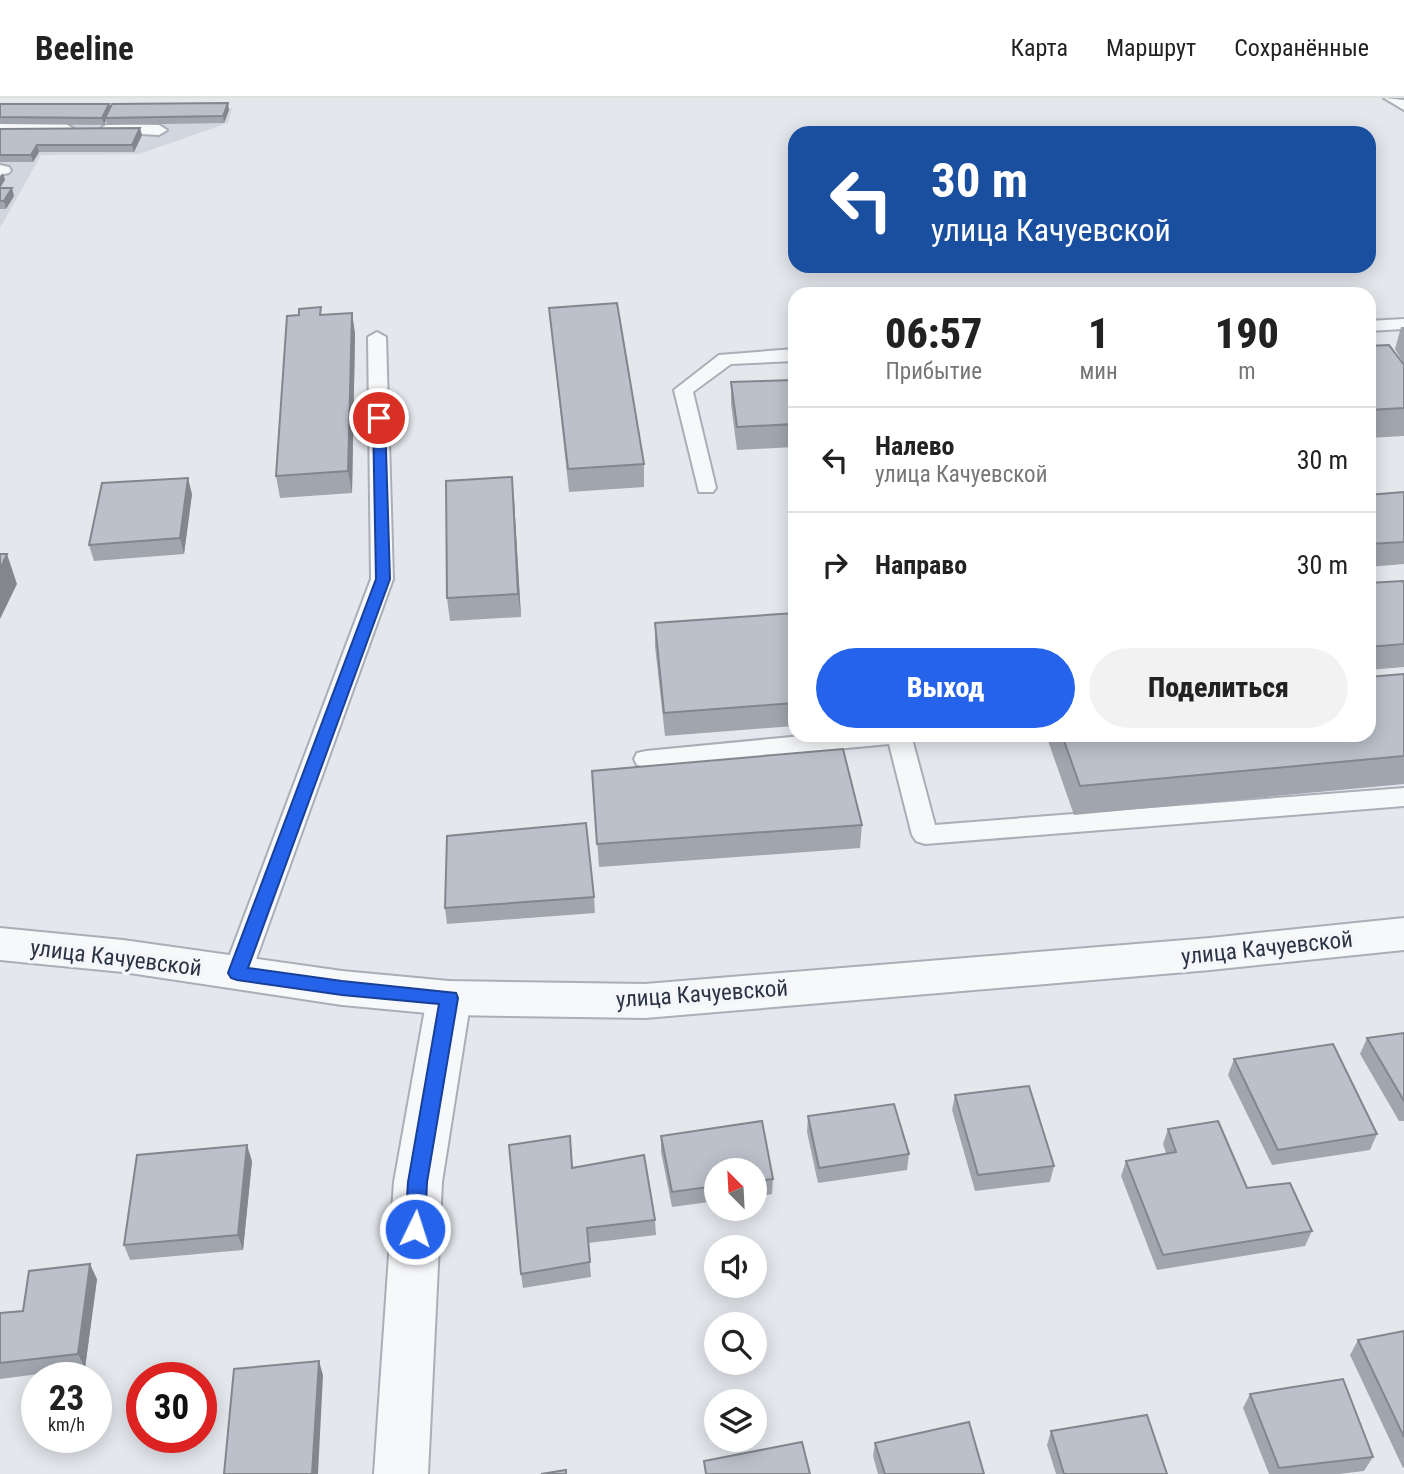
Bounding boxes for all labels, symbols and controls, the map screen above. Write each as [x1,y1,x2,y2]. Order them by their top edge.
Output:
text: Beeline [35,29,134,68]
text: Карта [1011,34,1068,62]
text: Маршрут [1106,34,1196,62]
text: Сохранённые [1234,34,1369,62]
text: 30 m [931,152,1028,209]
icon: left [816,154,907,245]
text: улица Качуевской [931,211,1171,249]
text: 06:57 [885,309,982,358]
text: 1 [1088,309,1109,358]
text: 190 [1215,309,1279,358]
text: Прибытие [886,358,982,385]
text: мин [1079,358,1118,385]
text: m [1238,358,1256,385]
pin [349,388,409,448]
icon: arrive [360,399,398,437]
text: Налево [875,431,955,461]
icon: left [816,441,854,479]
text: 30 m [1297,445,1348,475]
text: улица Качуевской [875,461,1047,488]
icon: right [816,546,854,584]
text: Направо [875,550,967,580]
text: 30 m [1297,550,1348,580]
button: Выход [816,648,1075,728]
button: Поделиться [1089,648,1348,728]
street label: улица Качуевской [1180,926,1354,970]
street label: улица Качуевской [29,934,203,982]
street label: улица Качуевской [615,975,789,1013]
north arrow [704,1158,766,1222]
map controls [704,1158,767,1452]
position arrow [378,1192,452,1266]
button: sound [704,1235,767,1298]
button: search [704,1312,767,1375]
speed limit sign: 30 [126,1362,217,1453]
text: 23 [49,1378,84,1419]
button: layers [704,1389,767,1452]
text: km/h [48,1414,85,1435]

